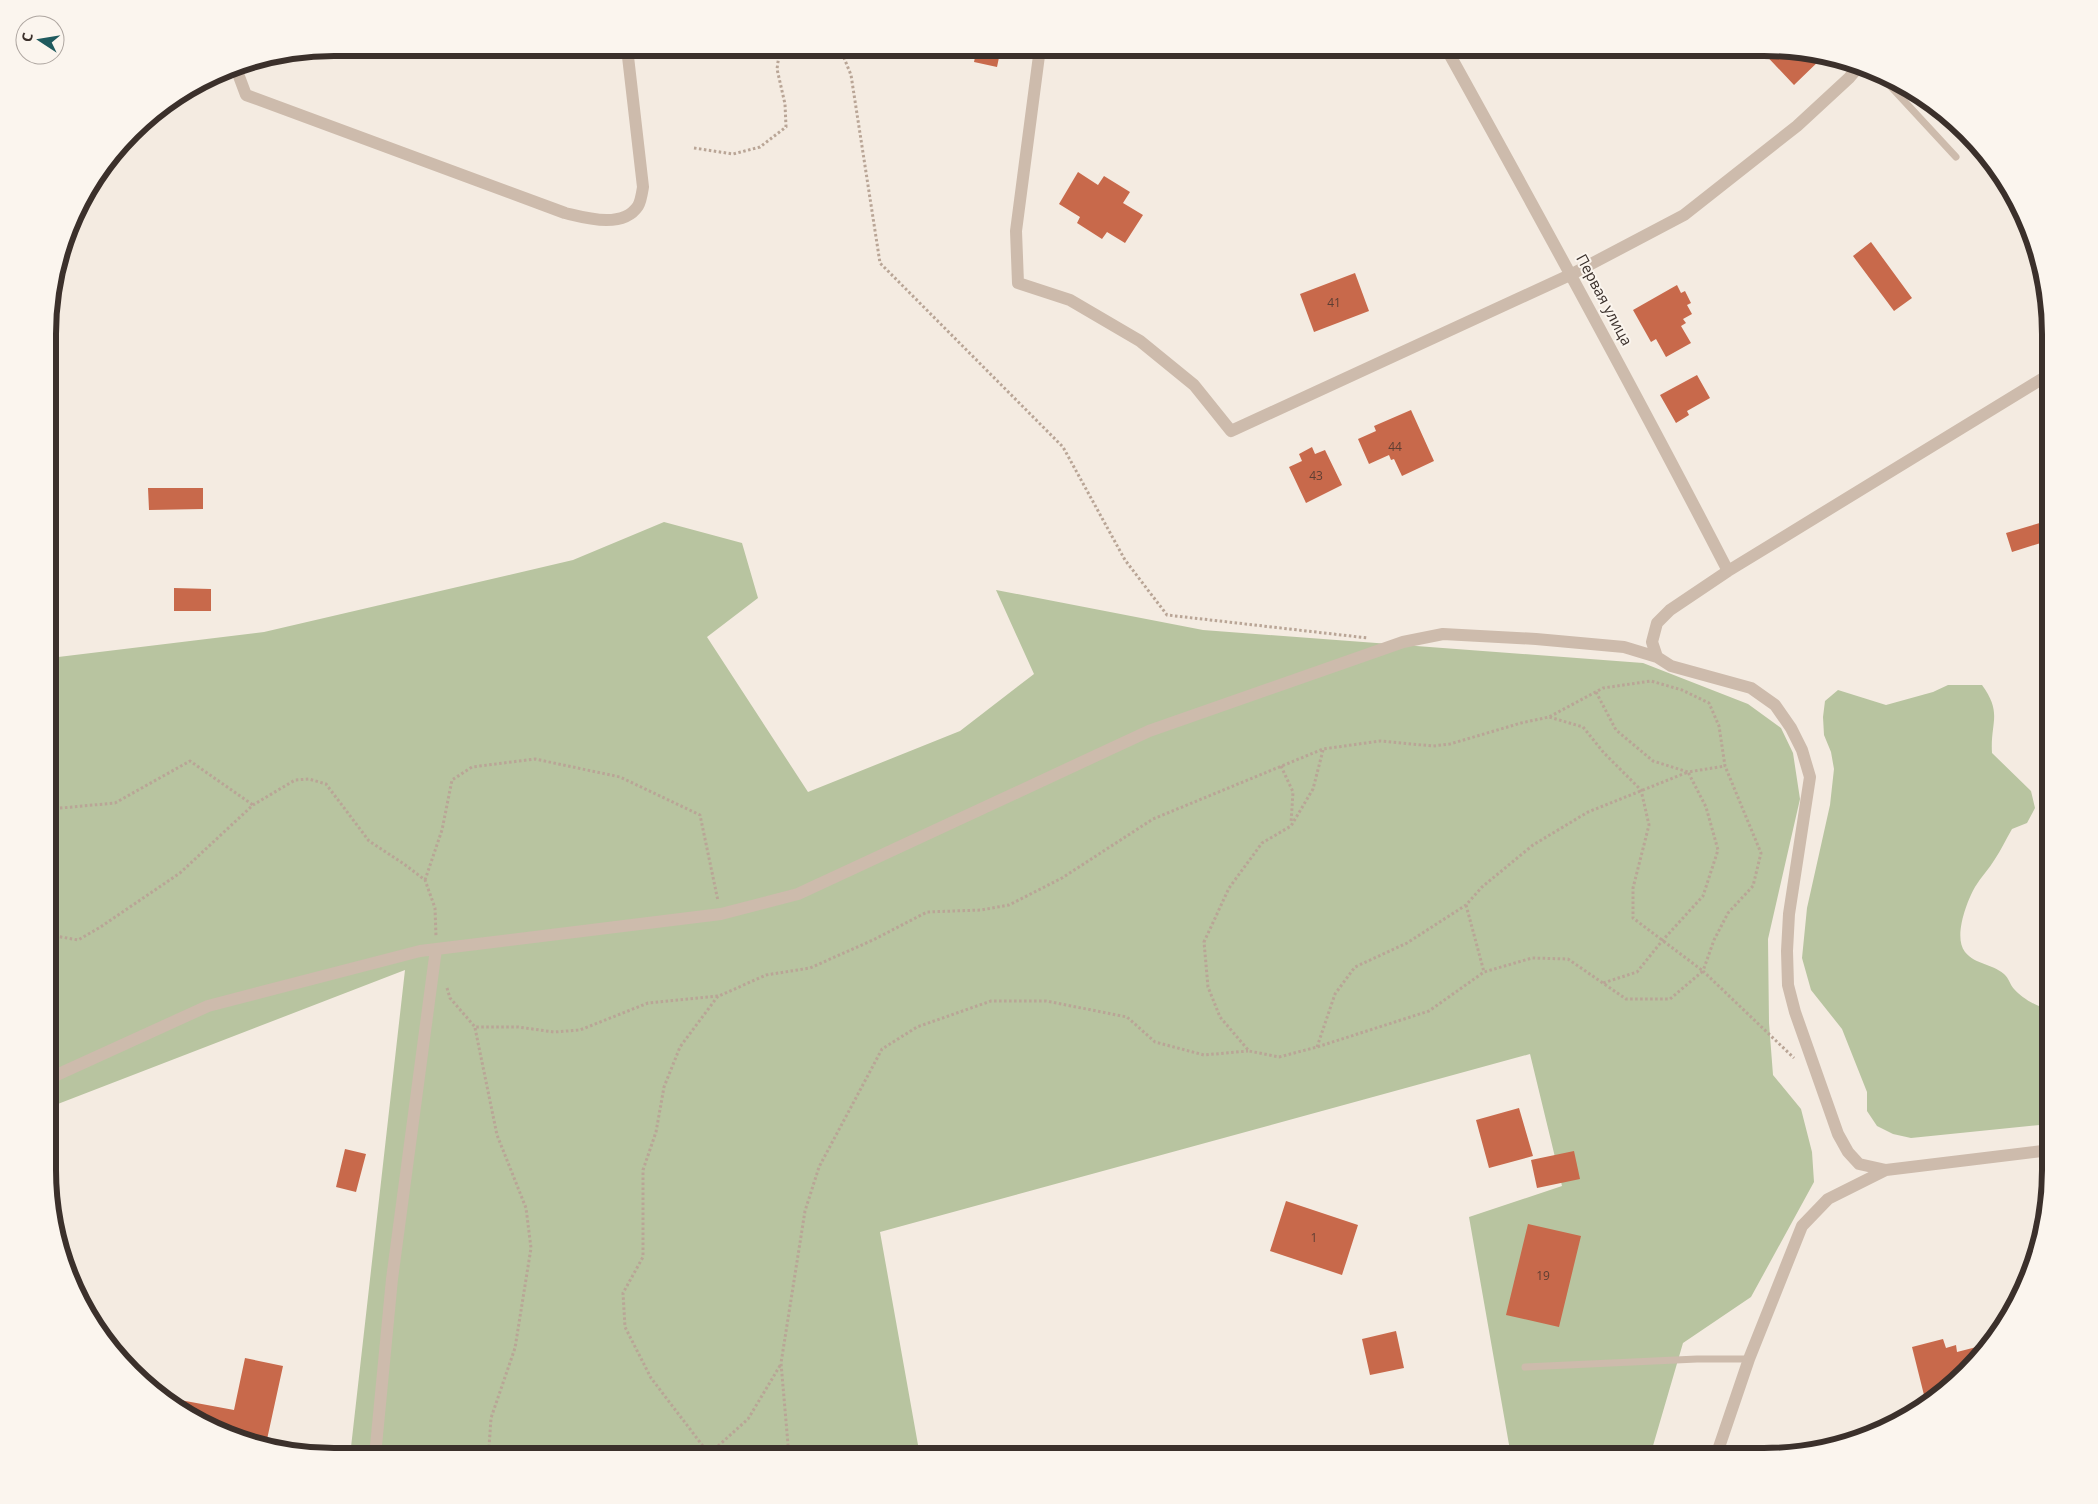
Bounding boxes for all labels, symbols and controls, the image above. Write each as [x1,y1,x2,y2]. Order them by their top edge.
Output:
north arrow [15,15,65,65]
text: С [17,31,37,44]
street label: Первая улица [1572,250,1637,349]
house number: 41 [1327,294,1341,311]
house number: 44 [1388,438,1402,455]
house number: 43 [1309,467,1323,484]
house number: 1 [1311,1229,1317,1246]
house number: 19 [1536,1267,1550,1284]

